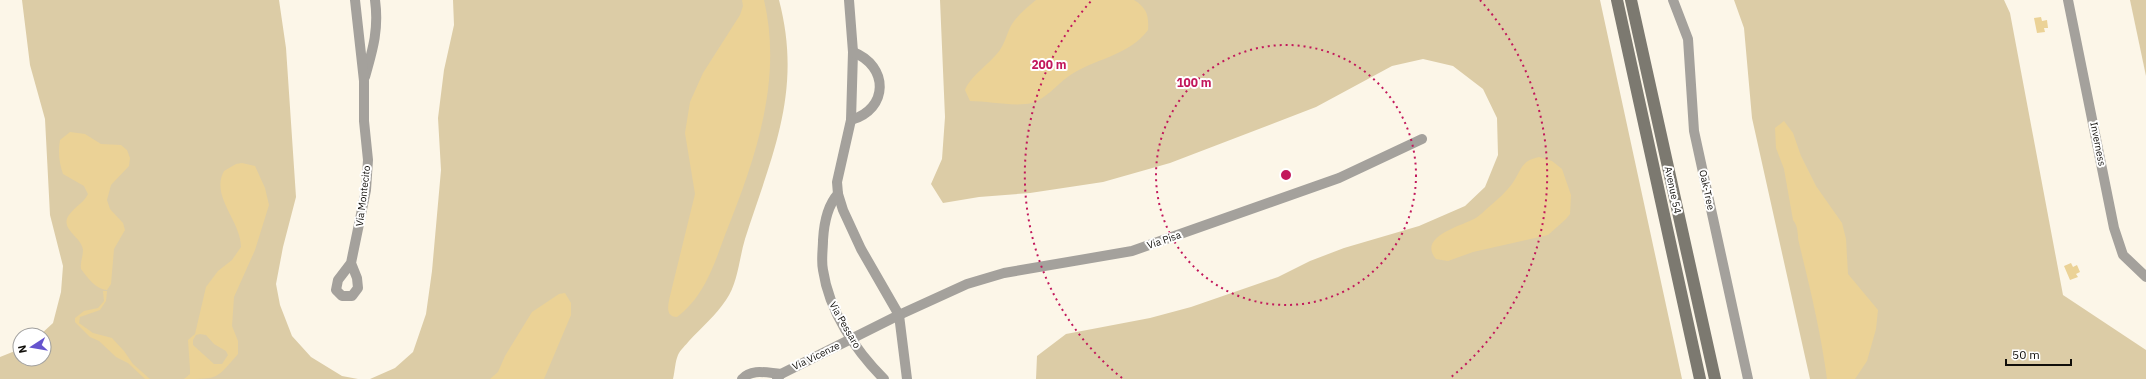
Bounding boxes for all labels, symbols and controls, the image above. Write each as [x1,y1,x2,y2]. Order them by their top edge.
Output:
text: 200 m [1031,57,1067,72]
text: 100 m [1176,75,1212,90]
street label: Inverness [2087,121,2109,167]
street label: Via Montecito [353,164,373,227]
street label: Avenue 54 [1662,165,1684,215]
centre of rings [1279,168,1293,182]
street label: Oak-Tree [1696,169,1718,212]
street label: Via Pisa [1145,228,1183,252]
street label: Via Pessaro [826,299,864,351]
north arrow [12,327,52,367]
street label: Via Vicenze [790,339,842,373]
scale bar [2006,341,2071,367]
text: N [15,344,30,354]
text: 50 m [2012,347,2040,362]

